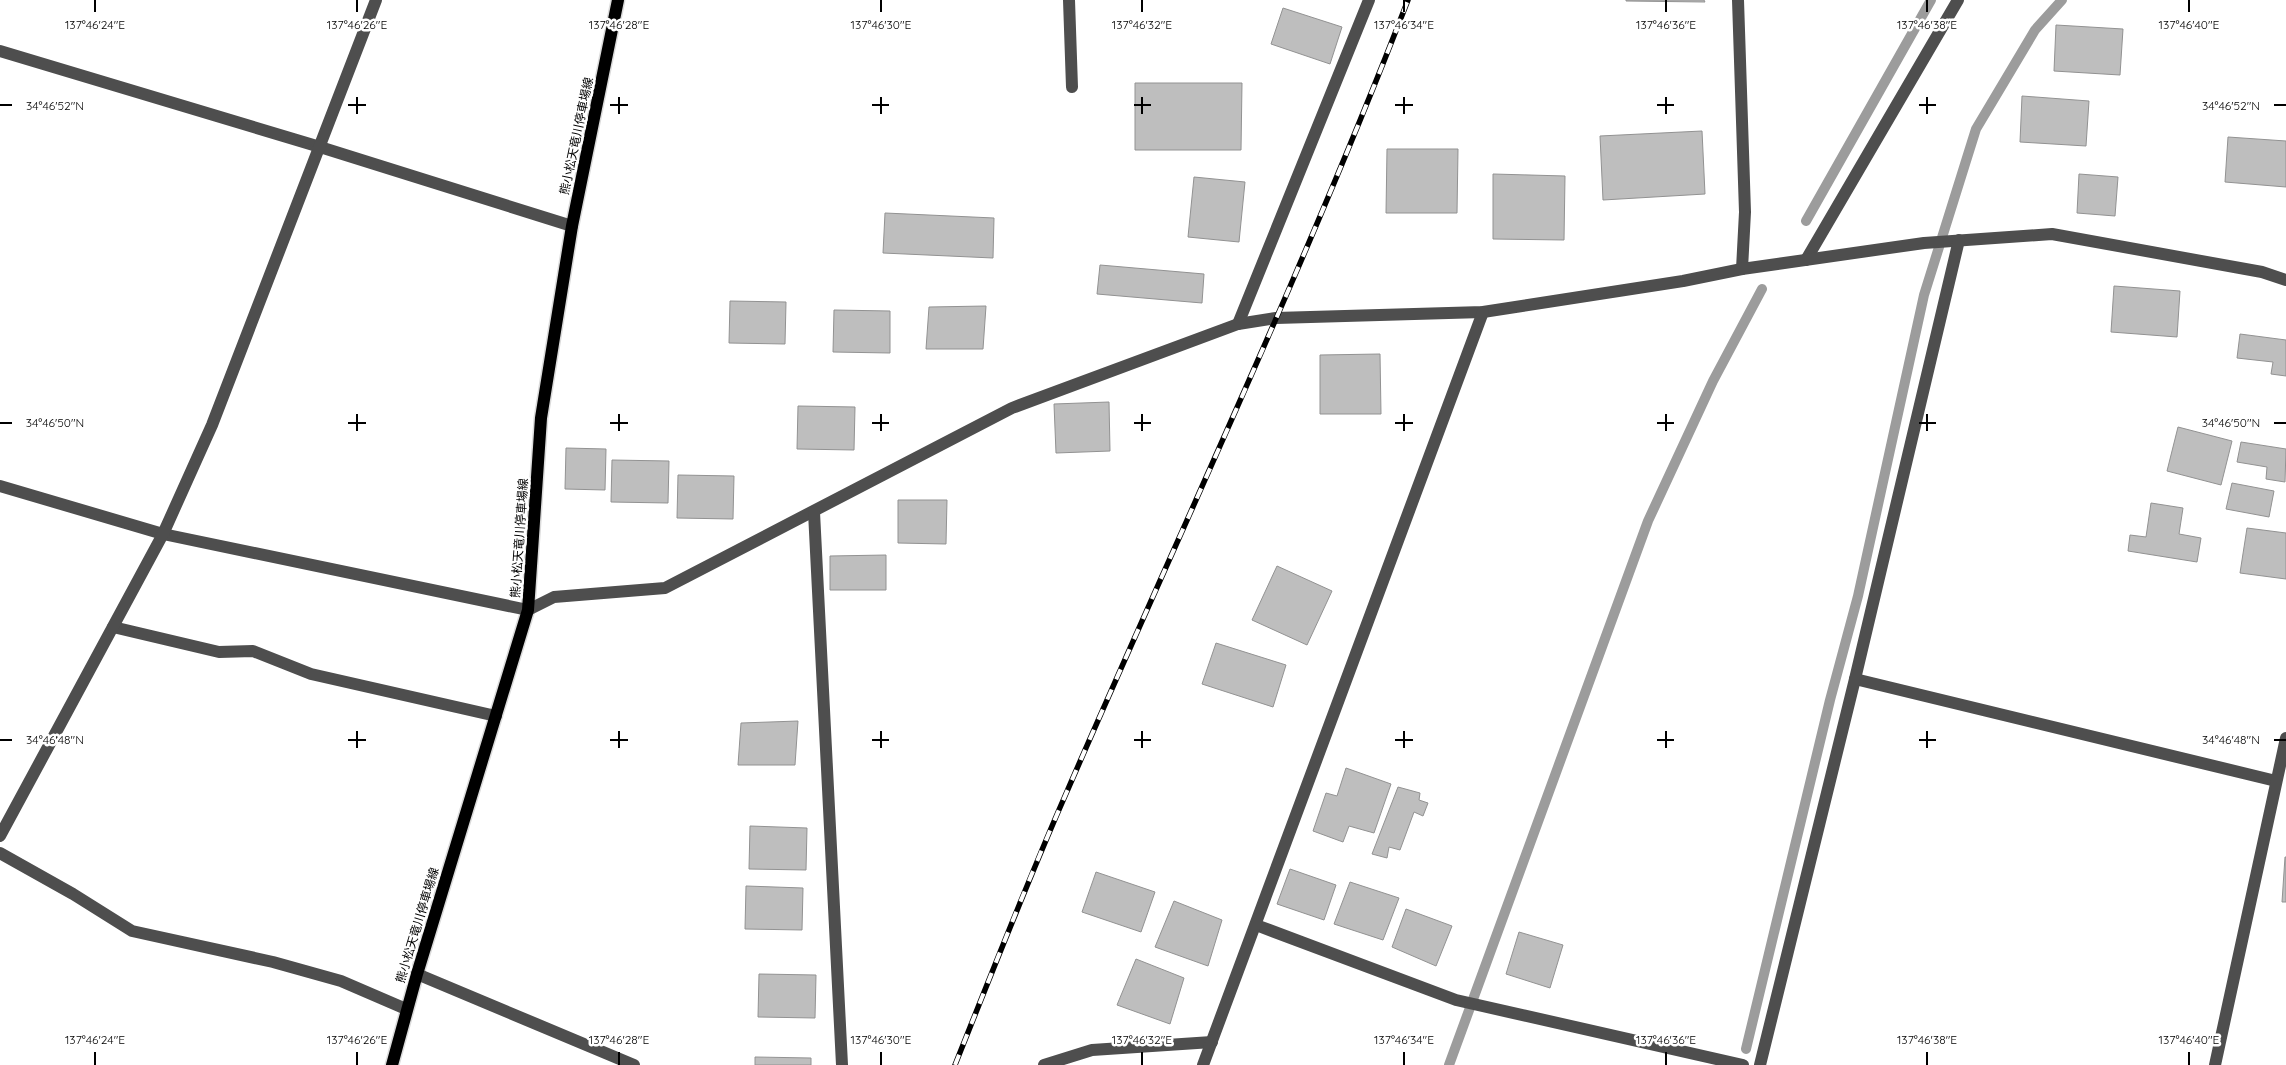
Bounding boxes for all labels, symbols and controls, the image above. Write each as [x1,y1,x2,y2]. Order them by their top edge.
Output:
text: 137°46'24"E [65,17,125,32]
text: 137°46'26"E [327,17,387,32]
text: 137°46'28"E [589,17,649,32]
text: 137°46'30"E [851,17,912,32]
text: 137°46'32"E [1112,17,1172,32]
text: 137°46'34"E [1374,17,1434,32]
text: 137°46'36"E [1636,17,1696,32]
text: 137°46'38"E [1897,17,1957,32]
text: 137°46'40"E [2159,17,2220,32]
street label: 熊小松天竜川停車場線 [556,76,596,196]
text: 34°46'52"N [26,98,84,113]
text: 34°46'52"N [2202,98,2260,113]
text: 34°46'50"N [26,415,84,430]
text: 34°46'50"N [2202,415,2260,430]
street label: 熊小松天竜川停車場線 [507,478,531,598]
text: 34°46'48"N [26,732,84,747]
text: 34°46'48"N [2202,732,2260,747]
street label: 熊小松天竜川停車場線 [392,865,442,985]
text: 137°46'24"E [65,1032,125,1047]
text: 137°46'26"E [327,1032,387,1047]
text: 137°46'28"E [589,1032,649,1047]
text: 137°46'30"E [851,1032,912,1047]
text: 137°46'32"E [1112,1032,1172,1047]
text: 137°46'34"E [1374,1032,1434,1047]
text: 137°46'36"E [1636,1032,1696,1047]
text: 137°46'38"E [1897,1032,1957,1047]
text: 137°46'40"E [2159,1032,2220,1047]

